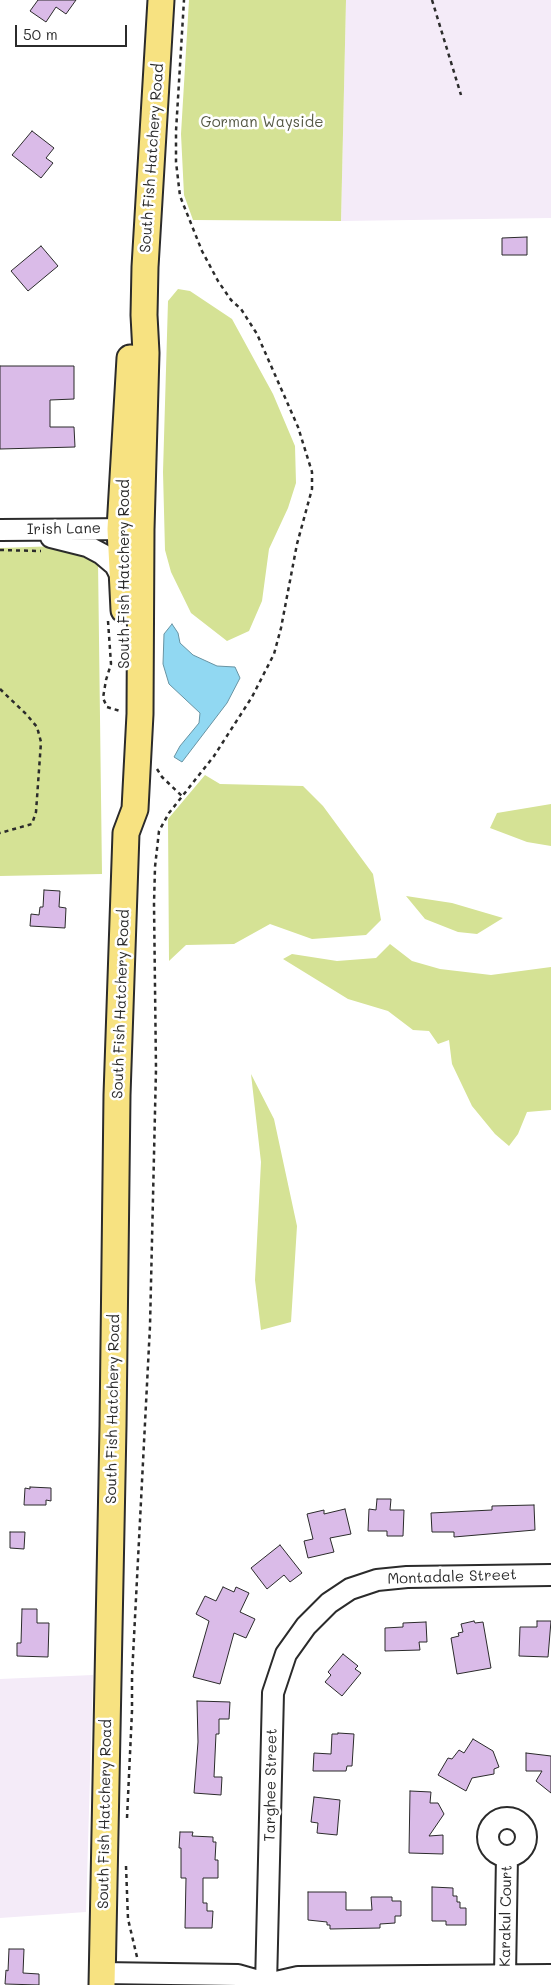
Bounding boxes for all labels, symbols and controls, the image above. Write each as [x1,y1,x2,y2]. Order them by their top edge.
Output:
scale bar [18,15,130,47]
text: 50 m [23,24,58,44]
street label: South Fish Hatchery Road [136,63,168,253]
park label: Gorman Wayside [201,113,323,131]
street label: South Fish Hatchery Road [115,479,133,669]
street label: Irish Lane [27,519,101,539]
street label: South Fish Hatchery Road [109,909,133,1099]
street label: South Fish Hatchery Road [102,1314,124,1504]
street label: Montadale Street [387,1566,517,1588]
street label: South Fish Hatchery Road [94,1719,116,1909]
street label: Targhee Street [261,1728,281,1842]
street label: Karakul Court [496,1865,516,1967]

